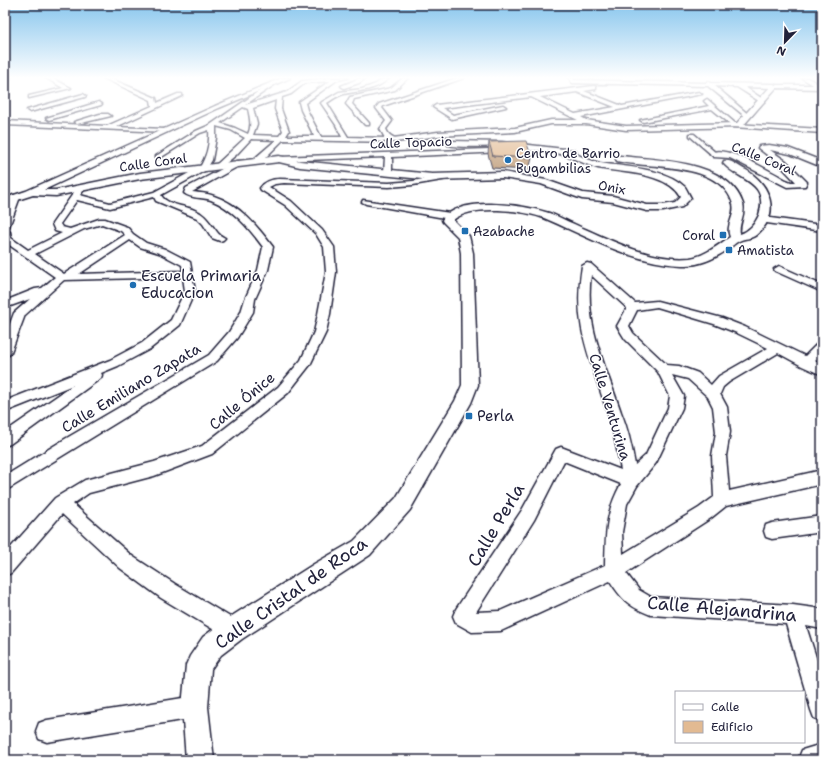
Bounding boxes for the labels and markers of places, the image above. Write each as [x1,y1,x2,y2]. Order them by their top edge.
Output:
place label: Centro de Barrio Bugambilias [516,145,620,177]
marker: Centro de Barrio Bugambilias [503,155,513,165]
place label: Azabache [473,223,535,240]
marker: Azabache [460,226,470,236]
place label: Coral [682,227,715,244]
marker: Coral [718,230,728,240]
place label: Amatista [737,242,794,259]
marker: Amatista [724,245,734,255]
place label: Escuela Primaria Educacion [141,266,262,303]
marker: Escuela Primaria Educacion [128,280,138,290]
place label: Perla [477,406,514,426]
marker: Perla [464,411,474,421]

